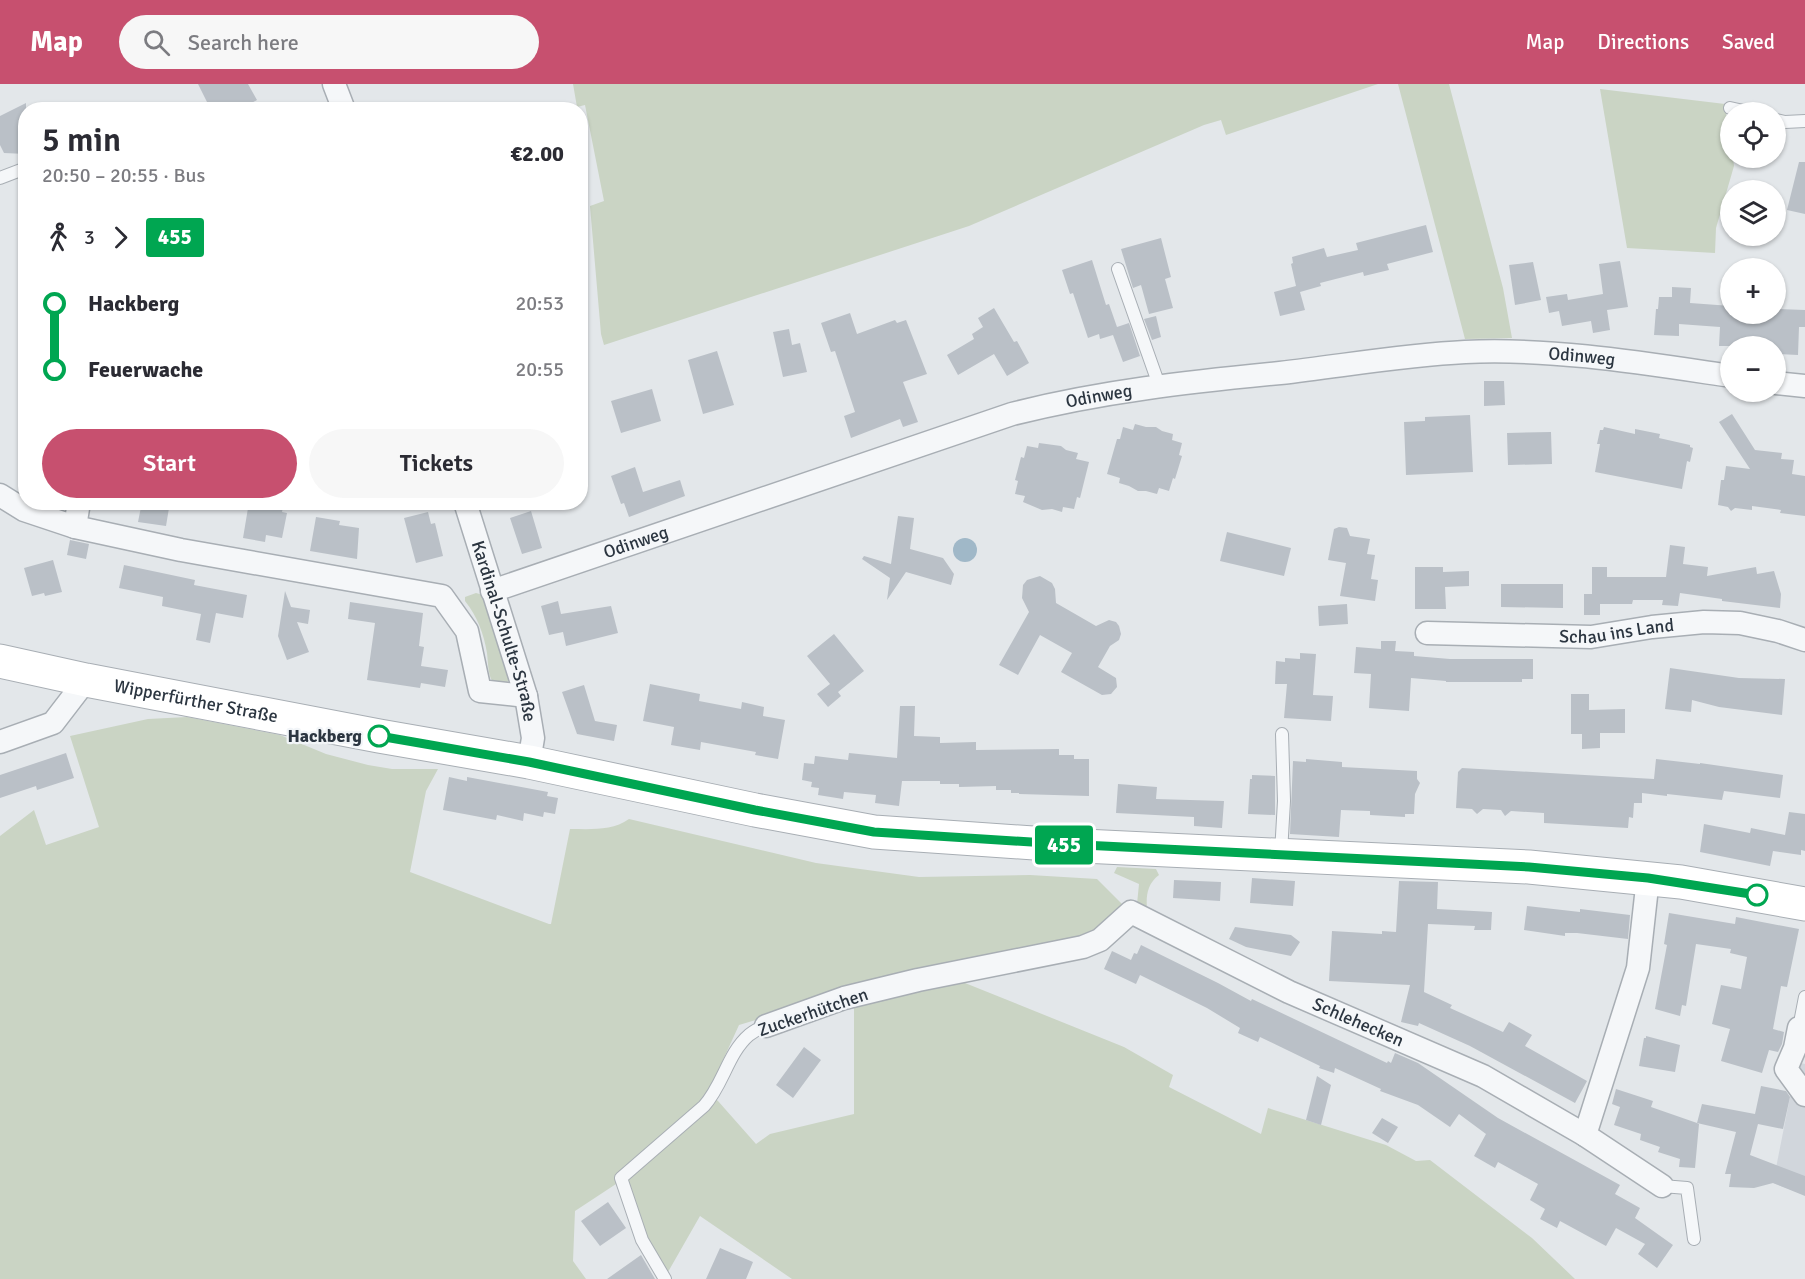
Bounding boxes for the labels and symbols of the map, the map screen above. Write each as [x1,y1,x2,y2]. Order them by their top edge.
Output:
street label: Odinweg [1548,342,1617,370]
street label: Odinweg [1064,379,1134,413]
street label: Odinweg [601,521,671,563]
street label: Kardinal-Schulte-Straße [467,538,541,723]
street label: Schau ins Land [1559,614,1675,648]
street label: Wipperfürther Straße [112,675,280,727]
place label: Hackberg [287,725,362,747]
marker: Hackberg [368,725,390,747]
line badge: 455 [1030,826,1098,864]
unlabelled marker [1746,884,1768,906]
street label: Zuckerhütchen [755,983,871,1041]
street label: Schlehecken [1309,993,1407,1051]

